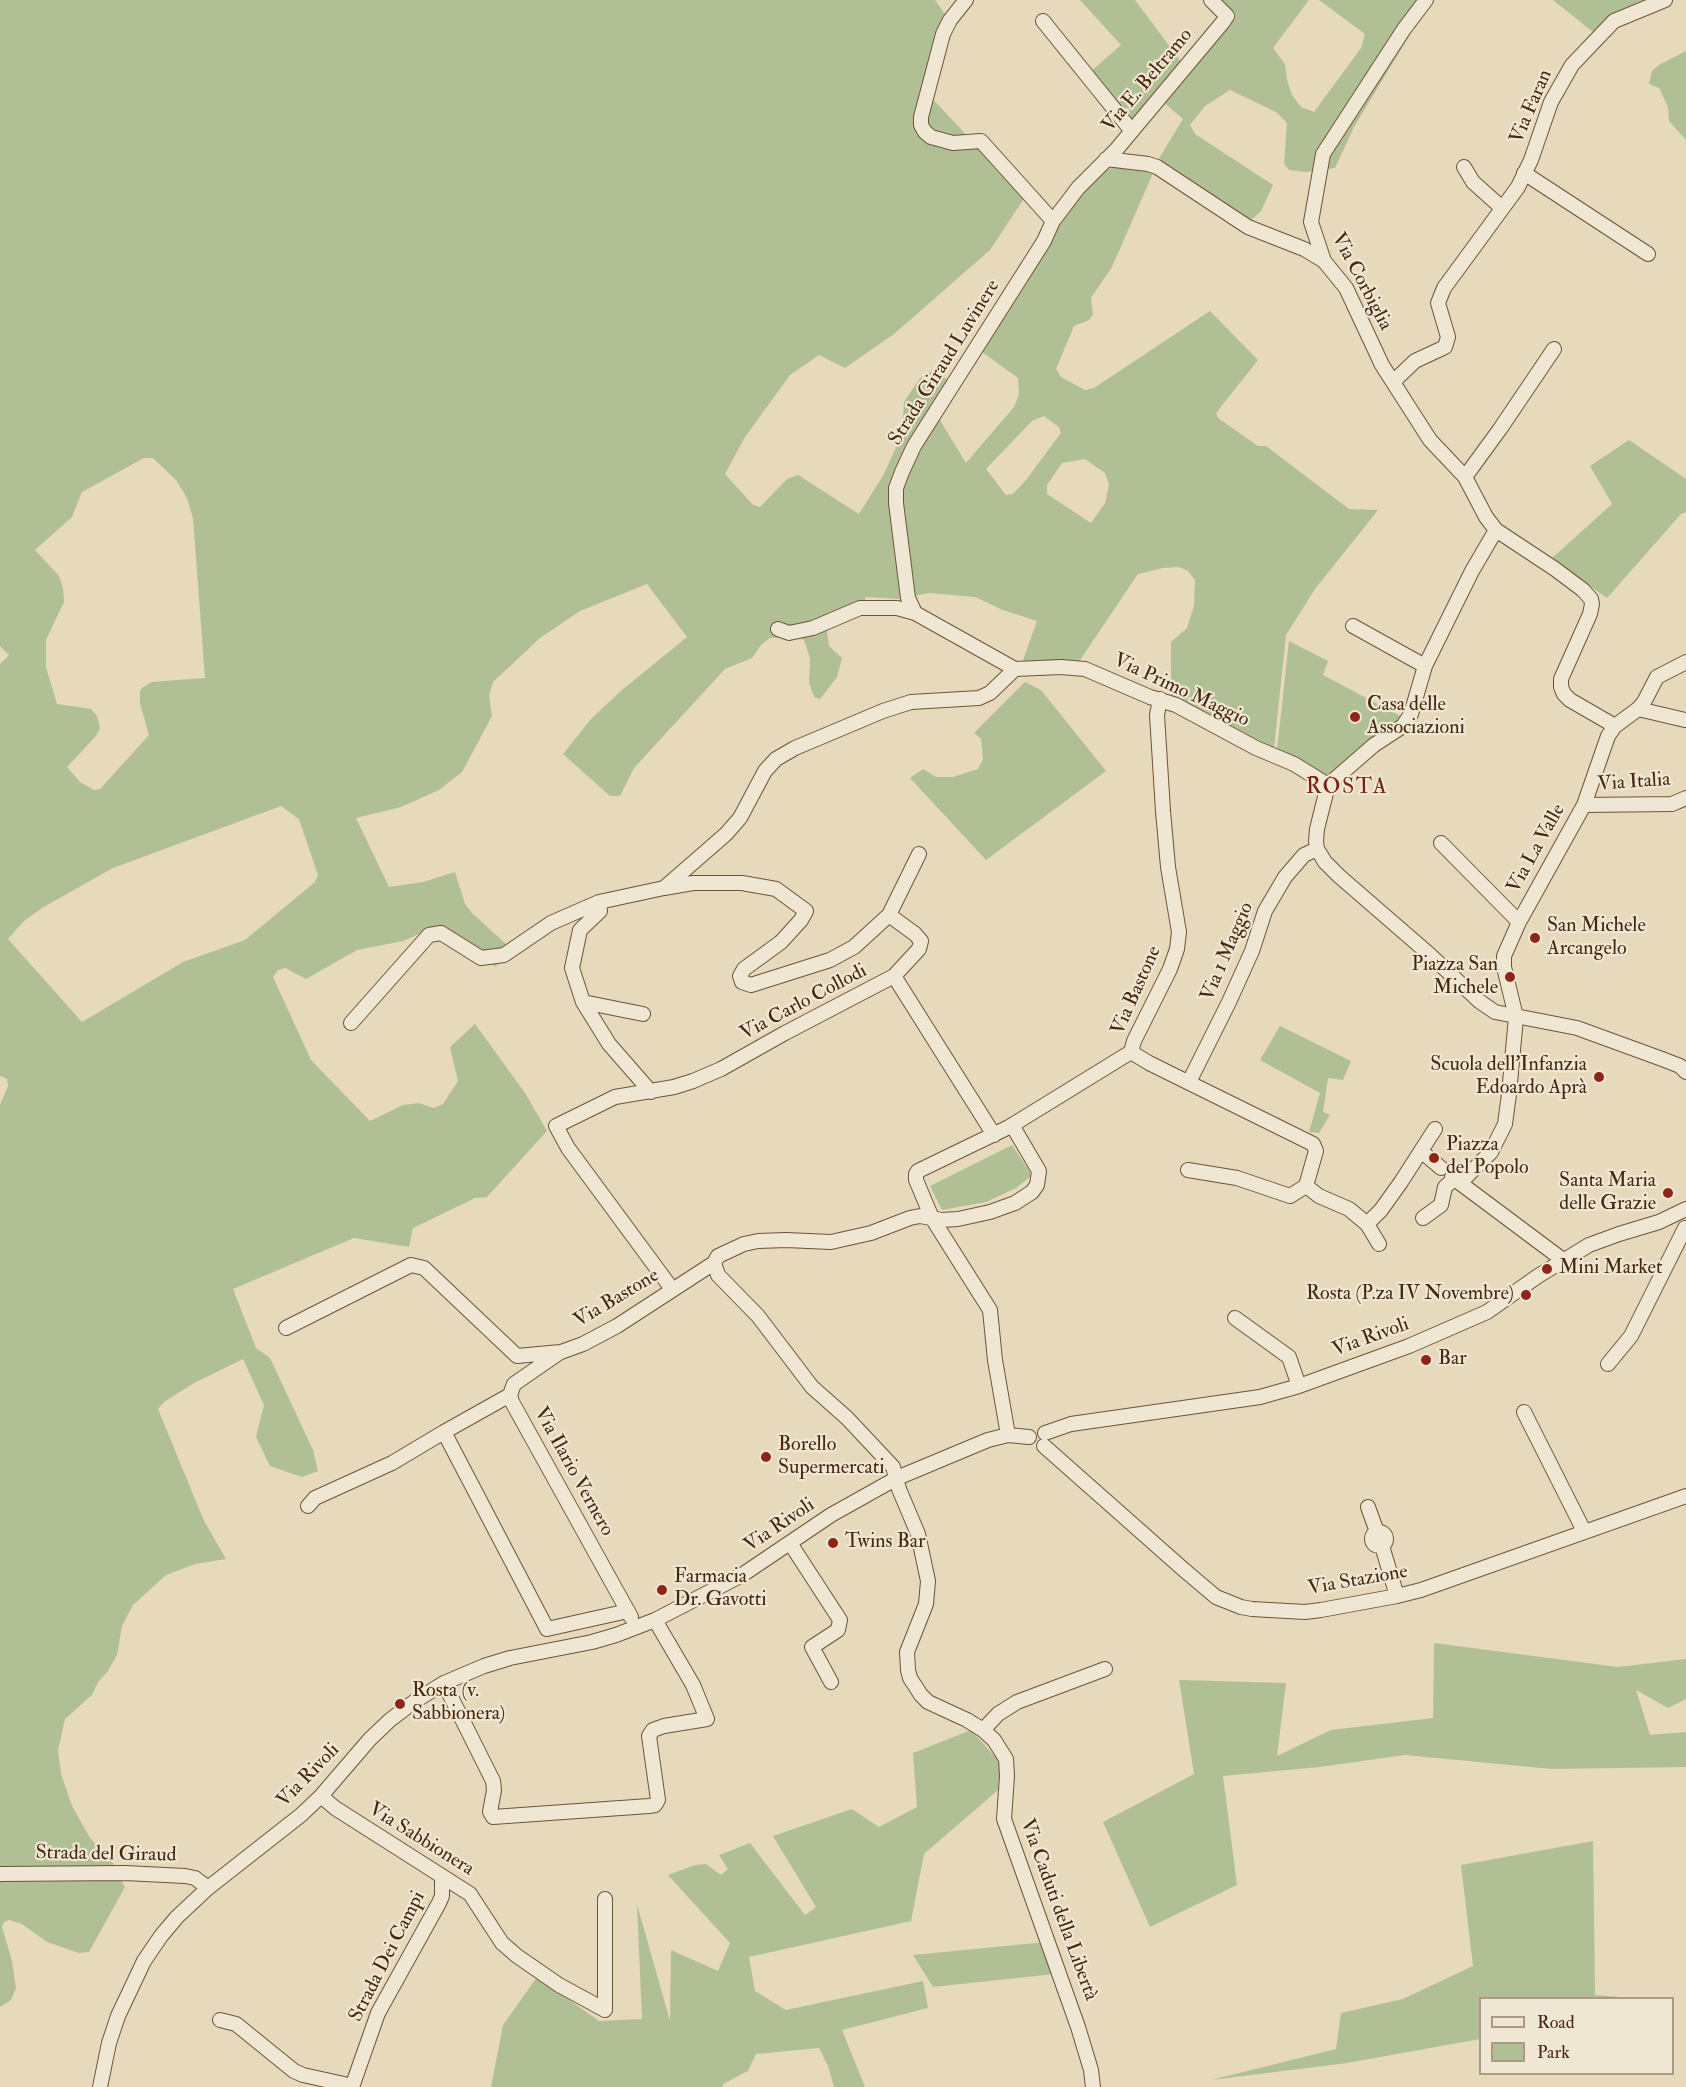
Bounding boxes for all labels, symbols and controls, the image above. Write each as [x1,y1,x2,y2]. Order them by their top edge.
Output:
street label: Via E. Beltramo [1098,24,1198,138]
street label: Via Faran [1506,66,1558,148]
street label: Via Corbiglia [1325,229,1397,335]
street label: Strada Giraud Luvinere [884,276,1006,450]
street label: Via Primo Maggio [1109,649,1253,733]
place label: Casa delle Associazioni [1367,694,1465,741]
marker: Casa delle Associazioni [1348,710,1362,724]
street label: Via Italia [1597,768,1671,798]
district label: ROSTA [1306,775,1388,801]
street label: Via La Valle [1503,800,1571,898]
street label: Via 1 Maggio [1196,899,1260,1005]
place label: San Michele Arcangelo [1547,915,1646,962]
marker: San Michele Arcangelo [1528,931,1542,945]
street label: Via Bastone [1107,943,1167,1039]
place label: Piazza San Michele [1411,954,1498,1001]
street label: Via Carlo Collodi [737,960,871,1046]
marker: Piazza San Michele [1503,970,1517,984]
place label: Scuola dell'Infanzia Edoardo Aprà [1430,1054,1587,1101]
marker: Scuola dell'Infanzia Edoardo Aprà [1592,1070,1606,1084]
place label: Piazza del Popolo [1446,1134,1529,1181]
marker: Piazza del Popolo [1427,1151,1441,1165]
place label: Santa Maria delle Grazie [1559,1170,1656,1217]
marker: Santa Maria delle Grazie [1661,1186,1675,1200]
place label: Mini Market [1559,1257,1662,1281]
marker: Mini Market [1540,1262,1554,1276]
street label: Via Bastone [570,1264,664,1334]
place label: Rosta (P.za IV Novembre) [1306,1283,1514,1307]
marker: Rosta (P.za IV Novembre) [1519,1288,1533,1302]
street label: Via Rivoli [1329,1313,1413,1363]
place label: Bar [1438,1348,1467,1372]
marker: Bar [1419,1353,1433,1367]
street label: Via Ilario Vernero [528,1403,618,1541]
place label: Borello Supermercati [778,1434,885,1481]
marker: Borello Supermercati [759,1450,773,1464]
street label: Via Rivoli [740,1494,820,1558]
place label: Twins Bar [845,1531,925,1555]
marker: Twins Bar [826,1536,840,1550]
street label: Via Stazione [1306,1560,1410,1602]
place label: Farmacia Dr. Gavotti [674,1566,767,1613]
marker: Farmacia Dr. Gavotti [655,1583,669,1597]
place label: Rosta (v. Sabbionera) [412,1680,505,1727]
marker: Rosta (v. Sabbionera) [393,1697,407,1711]
street label: Via Rivoli [273,1739,345,1813]
street label: Via Sabbionera [364,1798,478,1882]
street label: Via Caduti della Libertà [1014,1816,1102,2004]
street label: Strada del Giraud [35,1842,177,1868]
street label: Strada Dei Campi [345,1888,431,2026]
legend [1479,1997,1674,2075]
text: Road [1537,2011,1575,2034]
text: Park [1537,2041,1570,2064]

